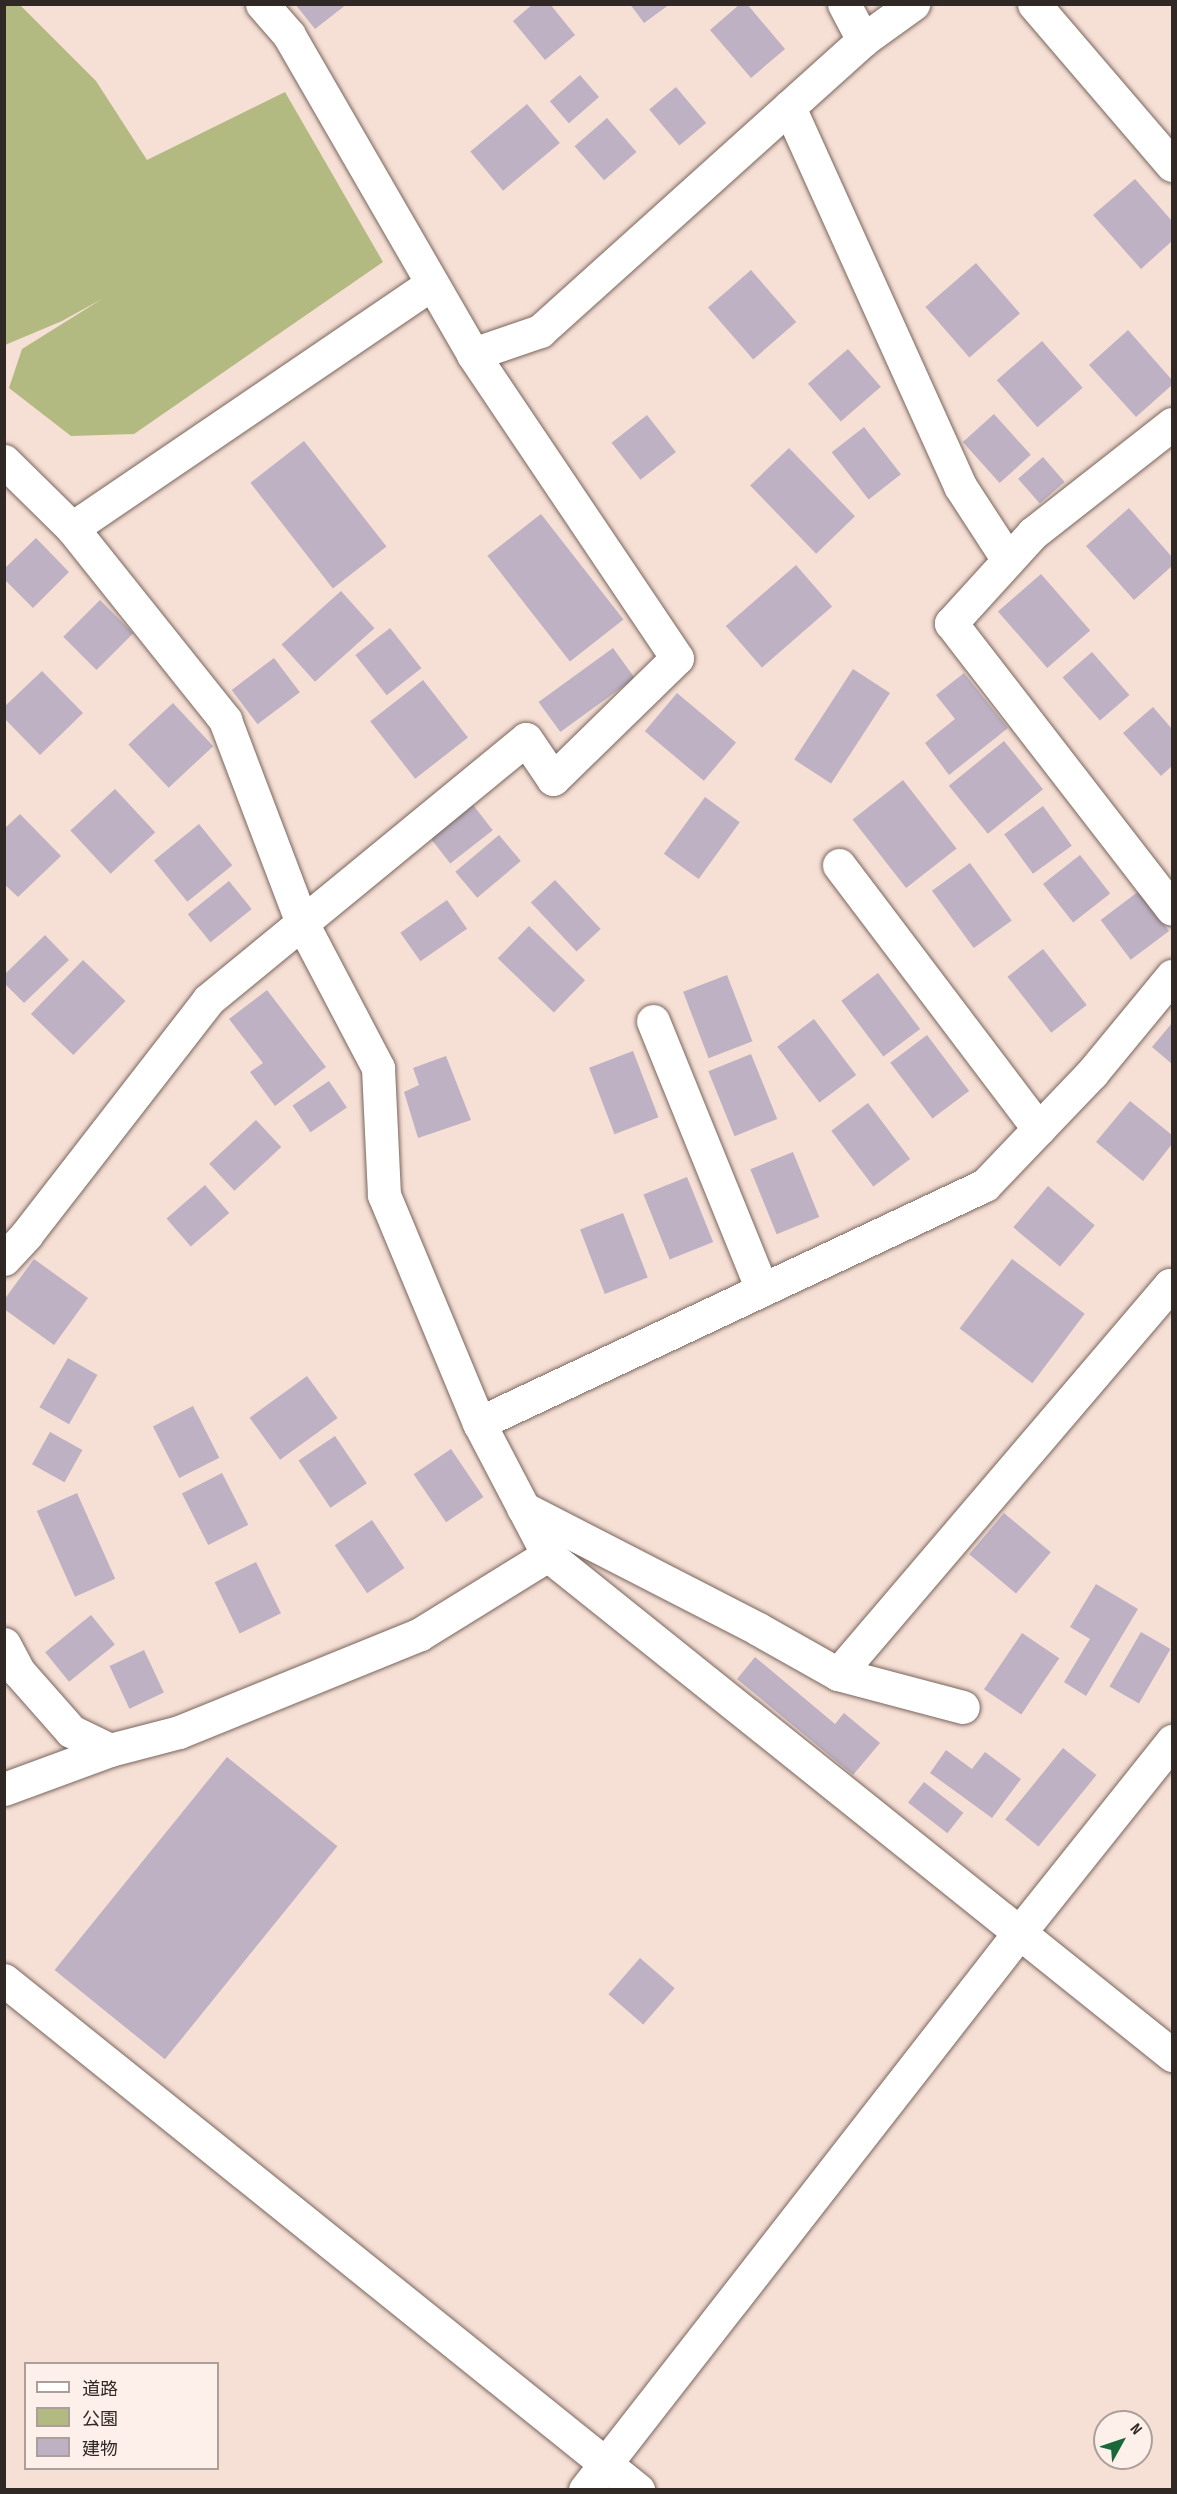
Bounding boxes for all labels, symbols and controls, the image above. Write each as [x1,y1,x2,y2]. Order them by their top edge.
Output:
legend [24,2362,219,2470]
text: 道路 [82,2379,118,2400]
text: 公園 [82,2409,118,2430]
north arrow [1093,2410,1153,2470]
text: N [1126,2420,1146,2439]
text: 建物 [82,2439,118,2460]

